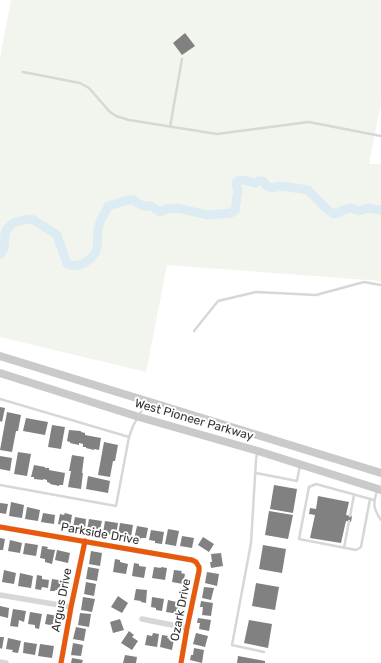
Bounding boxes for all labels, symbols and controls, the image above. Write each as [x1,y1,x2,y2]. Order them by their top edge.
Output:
street label: West Pioneer Parkway [133,396,255,444]
street label: Parkside Drive [60,520,140,548]
street label: Argus Drive [49,567,75,633]
street label: Ozark Drive [168,577,194,643]

